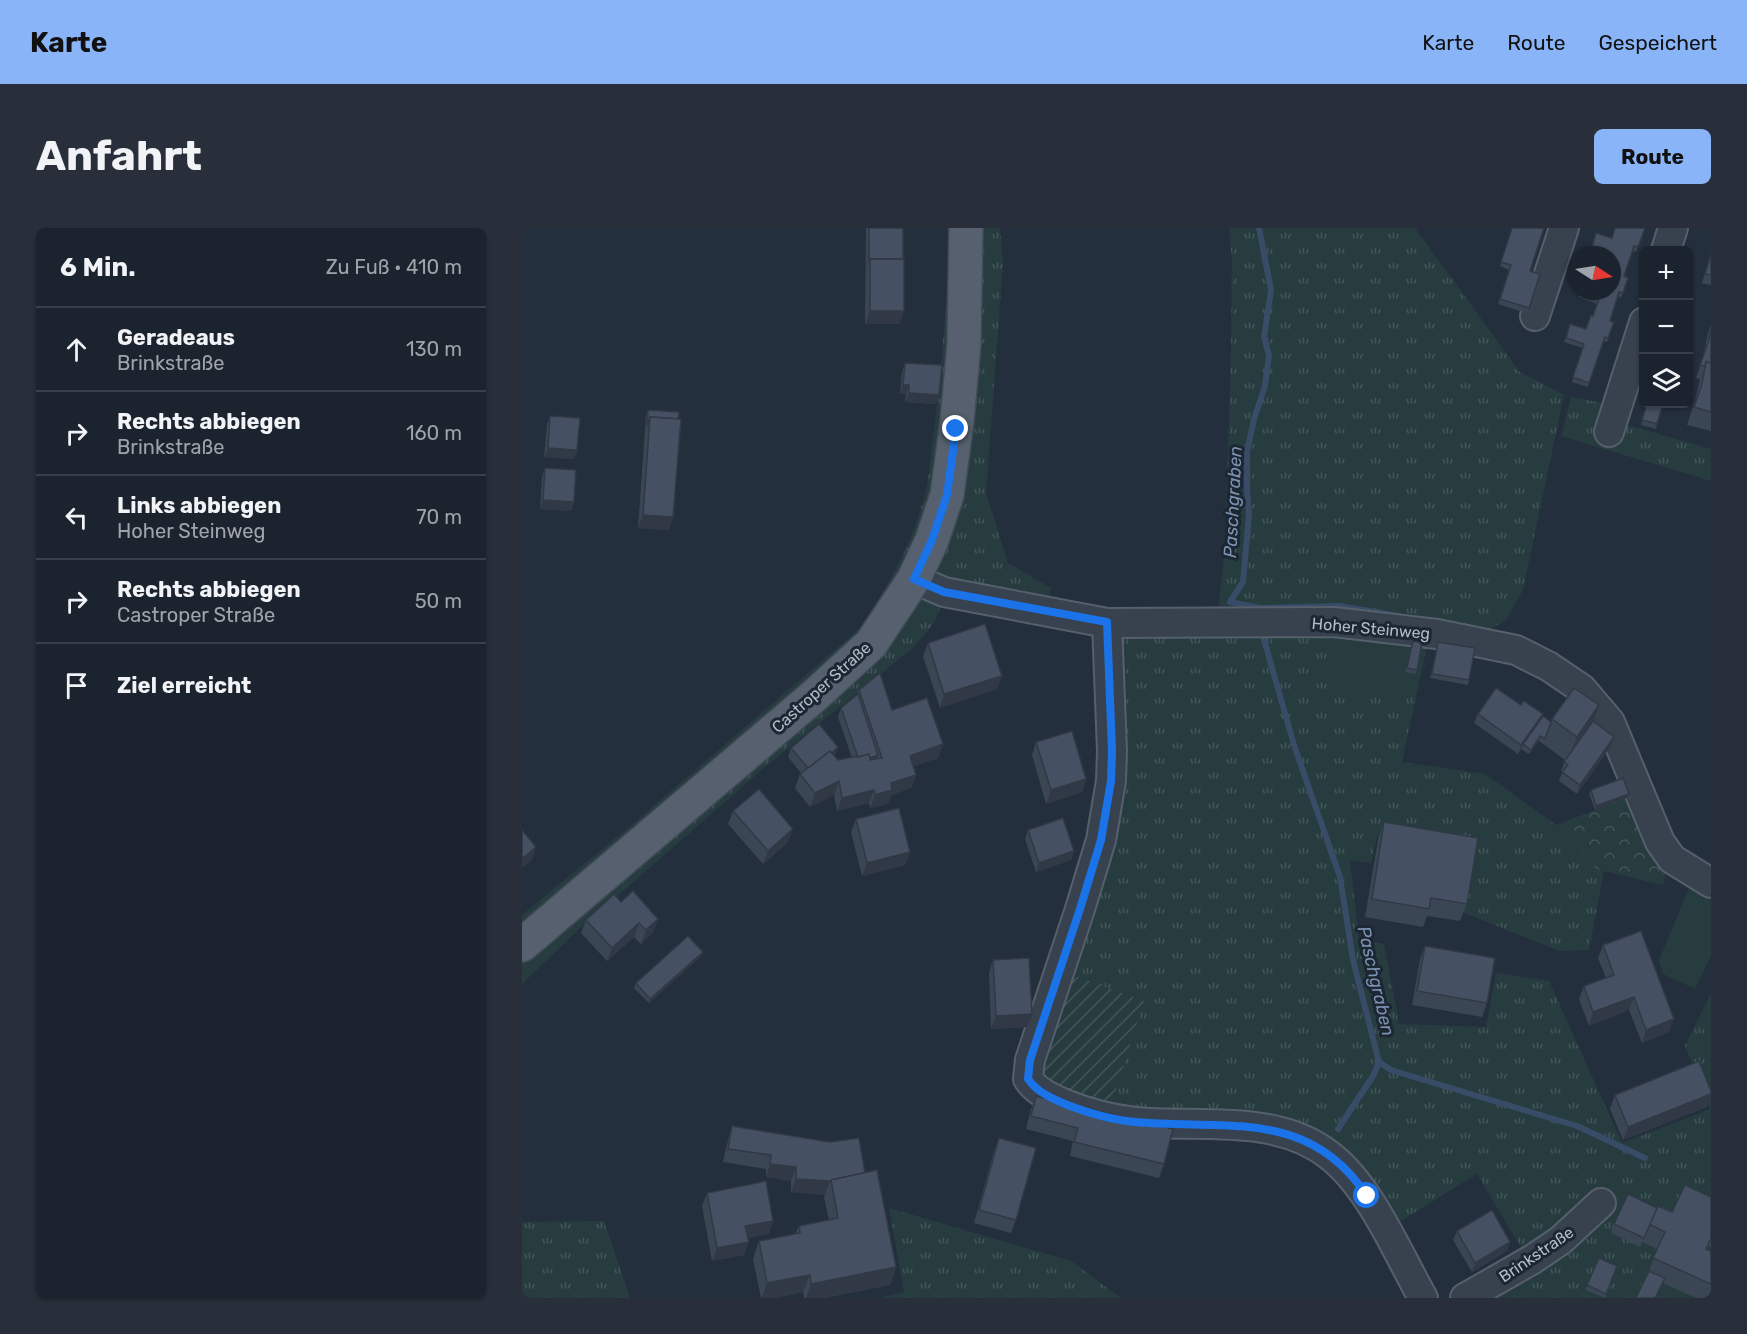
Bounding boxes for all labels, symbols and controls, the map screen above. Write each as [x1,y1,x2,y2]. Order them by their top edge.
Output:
text: Karte [30,26,107,59]
text: Karte [1422,30,1474,55]
text: Route [1507,30,1566,55]
text: Gespeichert [1599,30,1717,55]
button: Route [1594,129,1711,184]
text: Anfahrt [36,131,202,181]
north arrow [1567,246,1621,300]
map controls [1639,246,1693,408]
button: + [1639,246,1693,300]
text: 6 Min. [60,252,136,283]
text: Zu Fuß · 410 m [326,255,462,279]
button: − [1639,300,1693,354]
text: Geradeaus [117,324,235,351]
icon: ahead [60,333,93,366]
text: 130 m [406,337,462,361]
text: Brinkstraße [117,351,225,375]
button: layers [1639,354,1693,408]
text: Rechts abbiegen [117,408,301,435]
route end [942,415,968,441]
icon: right [60,417,93,450]
text: 160 m [406,421,462,445]
text: Brinkstraße [117,435,225,459]
water label: Paschgraben [1219,446,1247,558]
text: Links abbiegen [117,492,281,519]
icon: left [60,501,93,534]
text: 70 m [416,505,462,529]
text: Hoher Steinweg [117,519,265,543]
text: Rechts abbiegen [117,576,301,603]
icon: right [60,585,93,618]
text: 50 m [415,589,462,613]
text: Castroper Straße [117,603,275,627]
street label: Hoher Steinweg [1311,614,1431,643]
street label: Castroper Straße [768,638,875,737]
icon: arrive [60,669,93,702]
text: Ziel erreicht [117,672,251,699]
water label: Paschgraben [1353,924,1399,1038]
route start [1353,1182,1379,1208]
street label: Brinkstraße [1495,1222,1577,1286]

